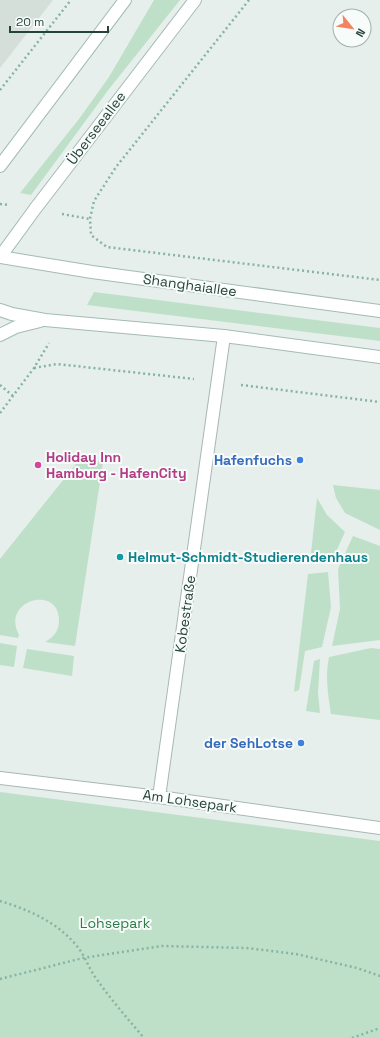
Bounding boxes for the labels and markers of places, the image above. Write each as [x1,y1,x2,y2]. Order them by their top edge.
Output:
place label: Holiday Inn Hamburg - HafenCity [46,448,187,482]
place label: Hafenfuchs [214,451,292,469]
marker: Hafenfuchs [295,455,305,465]
marker: Holiday Inn Hamburg - HafenCity [33,460,43,470]
place label: Helmut-Schmidt-Studierendenhaus [128,548,368,566]
marker: Helmut-Schmidt-Studierendenhaus [115,552,125,562]
place label: der SehLotse [204,734,293,752]
marker: der SehLotse [296,738,306,748]

